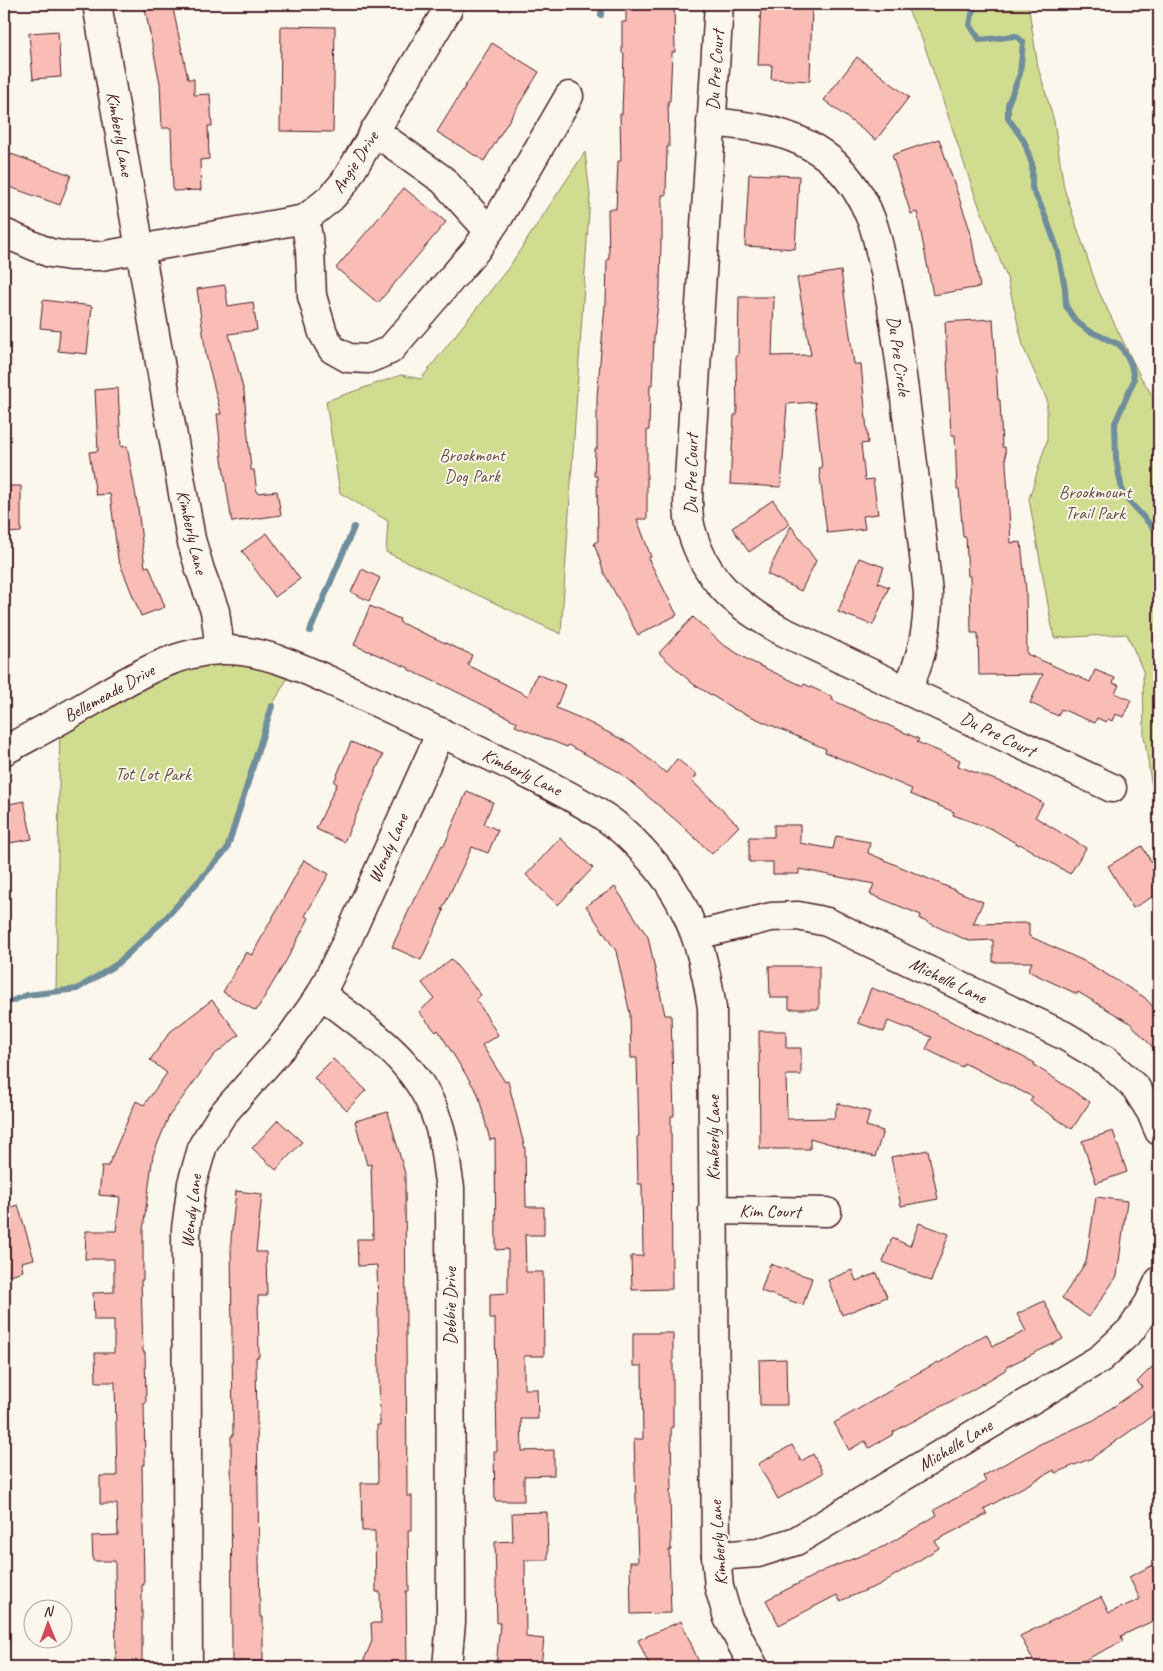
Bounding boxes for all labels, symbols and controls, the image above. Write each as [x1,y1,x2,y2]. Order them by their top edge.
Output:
street label: Du Pre Court [701,26,729,111]
street label: Kimberly Lane [102,90,138,179]
street label: Angie Drive [327,126,384,197]
street label: Du Pre Circle [883,315,916,398]
street label: Du Pre Court [679,431,703,514]
park label: Brookmont Dog Park [439,444,507,487]
park label: Brookmount Trail Park [1059,481,1133,524]
street label: Kimberly Lane [172,488,213,577]
street label: Bellemeade Drive [60,658,159,727]
street label: Du Pre Court [957,706,1042,763]
street label: Kimberly Lane [479,743,566,801]
park label: Tot Lot Park [115,763,192,785]
street label: Wendy Lane [363,809,413,886]
street label: Michelle Lane [906,952,991,1009]
street label: Kimberly Lane [702,1094,724,1181]
street label: Wendy Lane [176,1172,207,1249]
street label: Kim Court [739,1199,804,1223]
street label: Debbie Drive [439,1266,461,1345]
street label: Michelle Lane [914,1414,997,1476]
street label: Kimberly Lane [704,1499,732,1586]
north arrow [22,1598,72,1648]
text: N [43,1603,55,1620]

